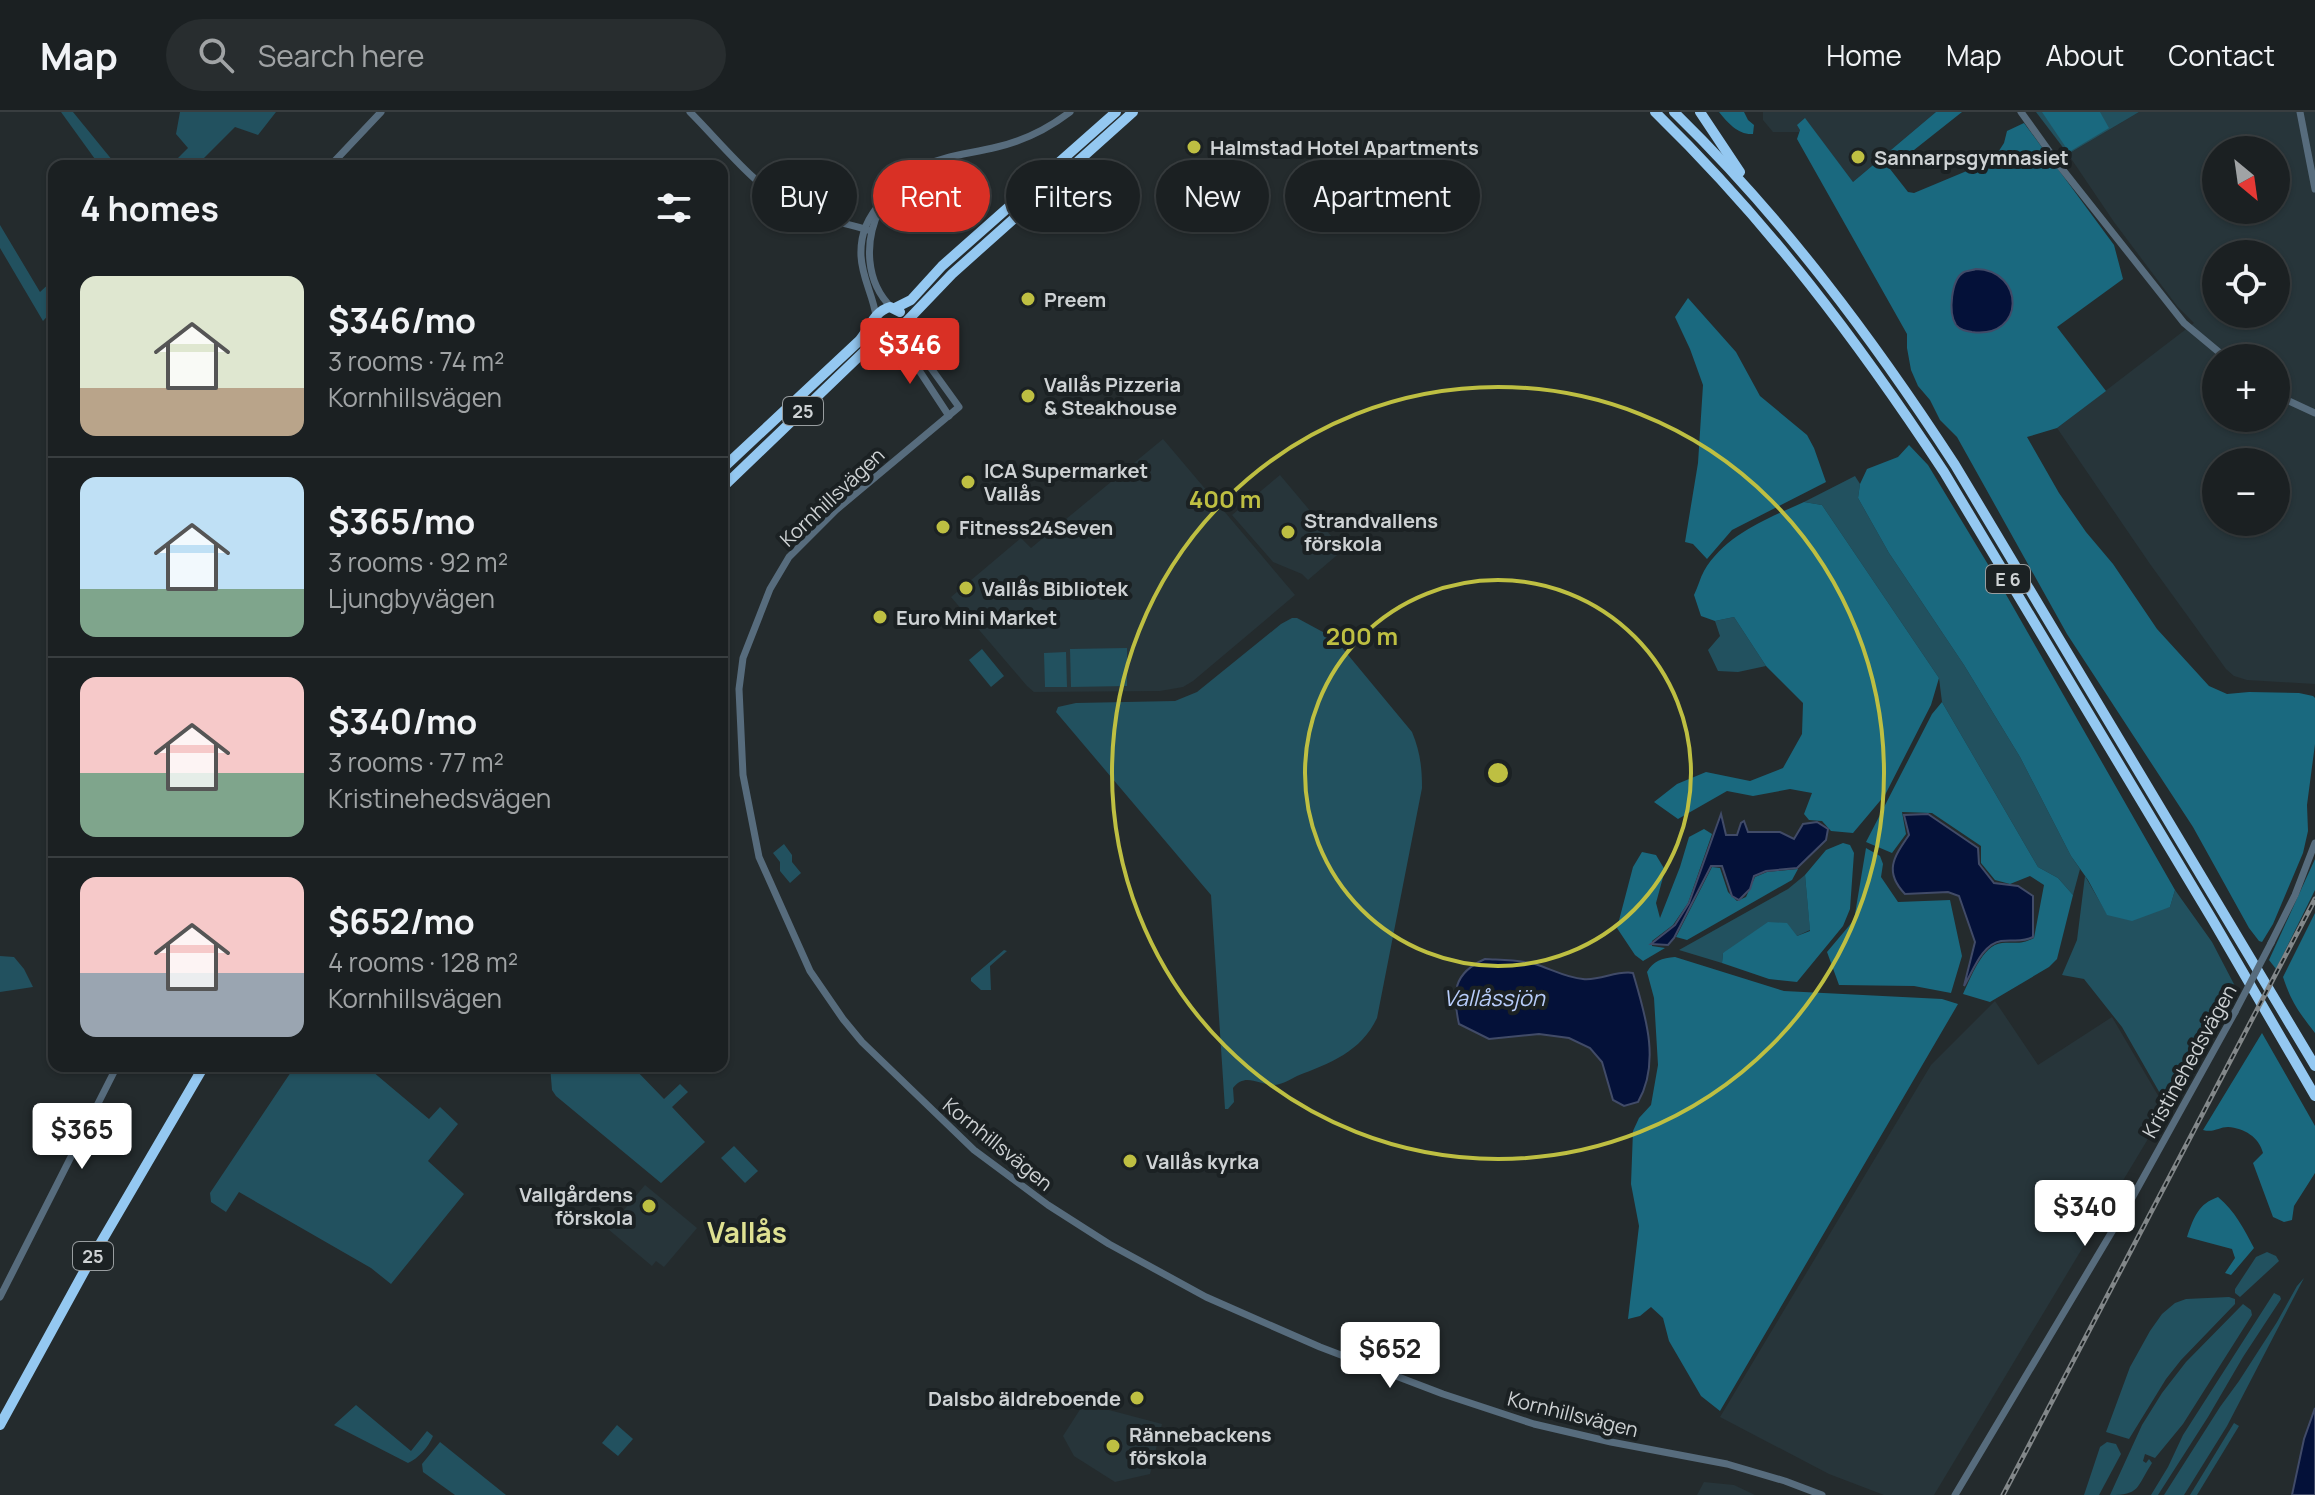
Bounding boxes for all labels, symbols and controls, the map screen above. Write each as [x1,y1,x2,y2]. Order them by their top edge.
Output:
search box [166,19,726,91]
text: Map [40,29,118,81]
icon: search [194,33,238,77]
text: Search here [258,35,425,76]
text: Home [1826,36,1902,74]
text: Map [1946,36,2002,74]
text: About [2046,36,2124,74]
text: Contact [2168,36,2275,74]
place label: Halmstad Hotel Apartments [1210,134,1479,161]
north arrow [2202,136,2290,224]
map controls [2202,136,2290,536]
marker: Halmstad Hotel Apartments [1185,138,1203,156]
place label: Sannarpsgymnasiet [1874,144,2069,171]
marker: Sannarpsgymnasiet [1849,148,1867,166]
chip: Buy [752,160,857,232]
chip: Rent [873,160,990,232]
chip: Filters [1006,160,1140,232]
chip: New [1156,160,1269,232]
chip: Apartment [1285,160,1480,232]
text: 4 homes [80,185,219,231]
icon: filters [652,186,696,230]
button: locate [2202,240,2290,328]
place label: Preem [1044,286,1106,313]
marker: Preem [1019,290,1037,308]
text: $346/mo [328,297,476,343]
icon: home [144,308,240,404]
pin: $346 [863,318,957,386]
text: $346 [878,326,942,362]
text: 3 rooms · 74 m² [328,343,504,379]
button: + [2202,344,2290,432]
place label: Vallås Pizzeria & Steakhouse [1044,371,1181,421]
text: Kornhillsvägen [328,379,502,415]
marker: Vallås Pizzeria & Steakhouse [1019,387,1037,405]
road number: 25 [783,397,823,425]
street label: Kornhillsvägen [774,442,890,552]
button: − [2202,448,2290,536]
place label: ICA Supermarket Vallås [984,457,1148,507]
marker: ICA Supermarket Vallås [959,473,977,491]
text: 400 m [1189,482,1261,515]
text: $365/mo [328,498,475,544]
place label: Strandvallens förskola [1304,507,1438,557]
icon: home [144,509,240,605]
place label: Fitness24Seven [959,514,1113,541]
marker: Fitness24Seven [934,518,952,536]
marker: Strandvallens förskola [1279,523,1297,541]
text: 3 rooms · 92 m² [328,544,508,580]
road number: E 6 [1986,565,2030,593]
place label: Vallås Bibliotek [982,575,1129,602]
marker: Vallås Bibliotek [957,579,975,597]
text: Ljungbyvägen [328,580,495,616]
place label: Euro Mini Market [896,604,1057,631]
marker: Euro Mini Market [871,608,889,626]
text: 200 m [1326,619,1398,652]
text: $340/mo [328,698,477,744]
icon: home [144,709,240,805]
text: 3 rooms · 77 m² [328,744,504,780]
centre of rings [1484,759,1512,787]
text: Kristinehedsvägen [328,780,551,816]
text: $652/mo [328,898,475,944]
icon: home [144,909,240,1005]
text: 4 rooms · 128 m² [328,944,518,980]
street label: Kristinehedsvägen [2136,979,2242,1143]
text: Kornhillsvägen [328,980,502,1016]
water label: Vallåssjön [1443,983,1546,1013]
street label: Kornhillsvägen [938,1091,1058,1197]
pin: $365 [35,1103,129,1171]
text: $365 [51,1111,113,1147]
place label: Vallås kyrka [1146,1148,1259,1175]
marker: Vallås kyrka [1121,1152,1139,1170]
pin: $340 [2038,1180,2132,1248]
place label: Vallgårdens förskola [519,1181,633,1231]
text: $340 [2053,1188,2117,1224]
marker: Vallgårdens förskola [640,1197,658,1215]
district label: Vallås [707,1213,787,1251]
road number: 25 [73,1242,113,1270]
pin: $652 [1343,1322,1437,1390]
text: $652 [1359,1330,1421,1366]
place label: Dalsbo äldreboende [928,1385,1121,1412]
street label: Kornhillsvägen [1505,1385,1641,1443]
marker: Dalsbo äldreboende [1128,1389,1146,1407]
place label: Rännebackens förskola [1129,1421,1272,1471]
marker: Rännebackens förskola [1104,1437,1122,1455]

